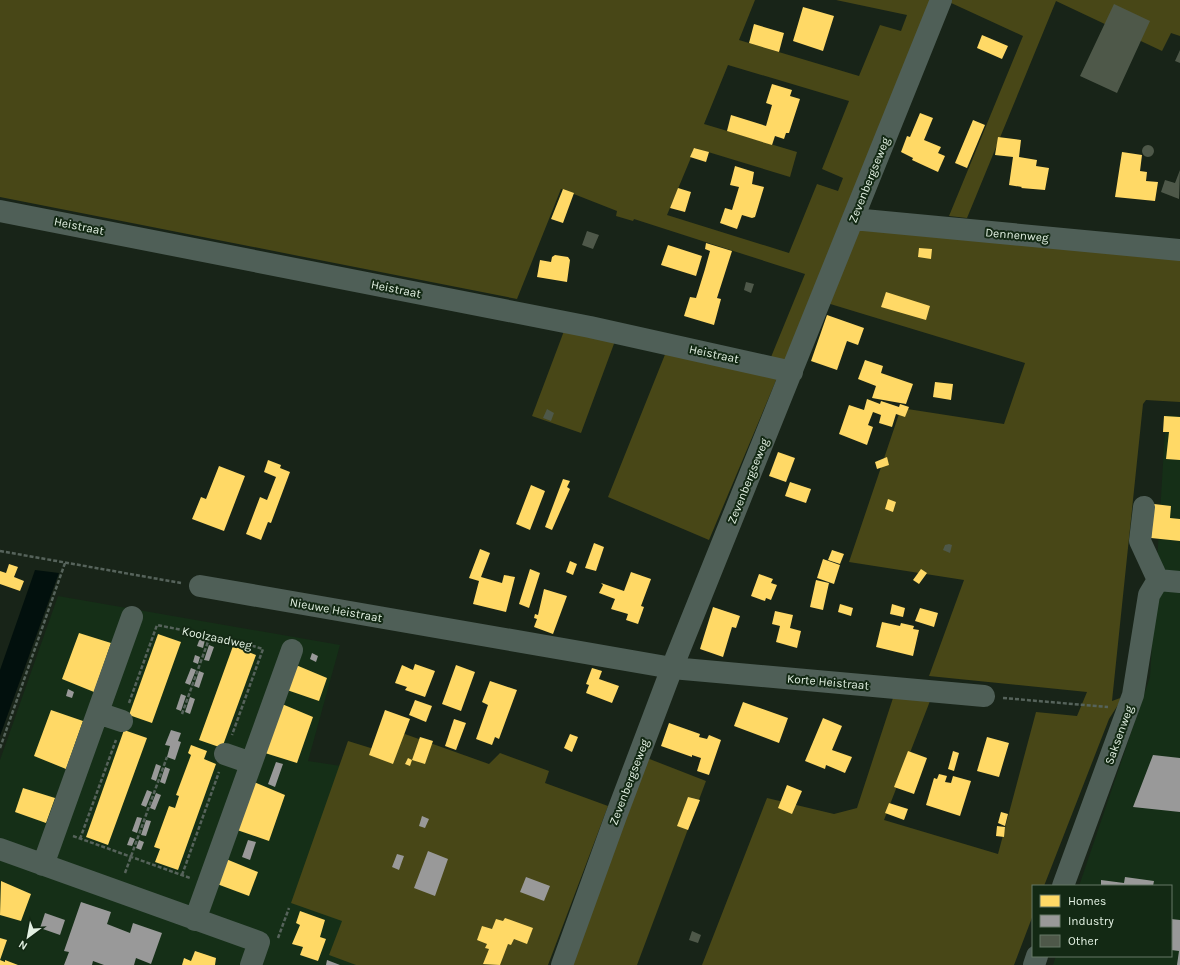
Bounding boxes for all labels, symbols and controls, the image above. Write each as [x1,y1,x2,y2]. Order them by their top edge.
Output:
street label: Zevenbergseweg [845,135,893,225]
street label: Heistraat [53,214,106,238]
street label: Dennenweg [985,225,1050,245]
street label: Heistraat [370,277,423,301]
street label: Heistraat [688,342,741,366]
street label: Zevenbergseweg [724,436,772,526]
street label: Nieuwe Heistraat [289,595,384,625]
street label: Koolzaadweg [181,624,254,652]
street label: Korte Heistraat [786,671,870,693]
street label: Saksenweg [1102,703,1136,767]
street label: Zevenbergseweg [606,737,652,827]
legend [1032,885,1172,957]
text: Homes [1068,894,1106,908]
text: Industry [1068,914,1114,928]
north arrow [8,917,48,957]
text: Other [1068,934,1099,948]
text: N [16,937,30,953]

